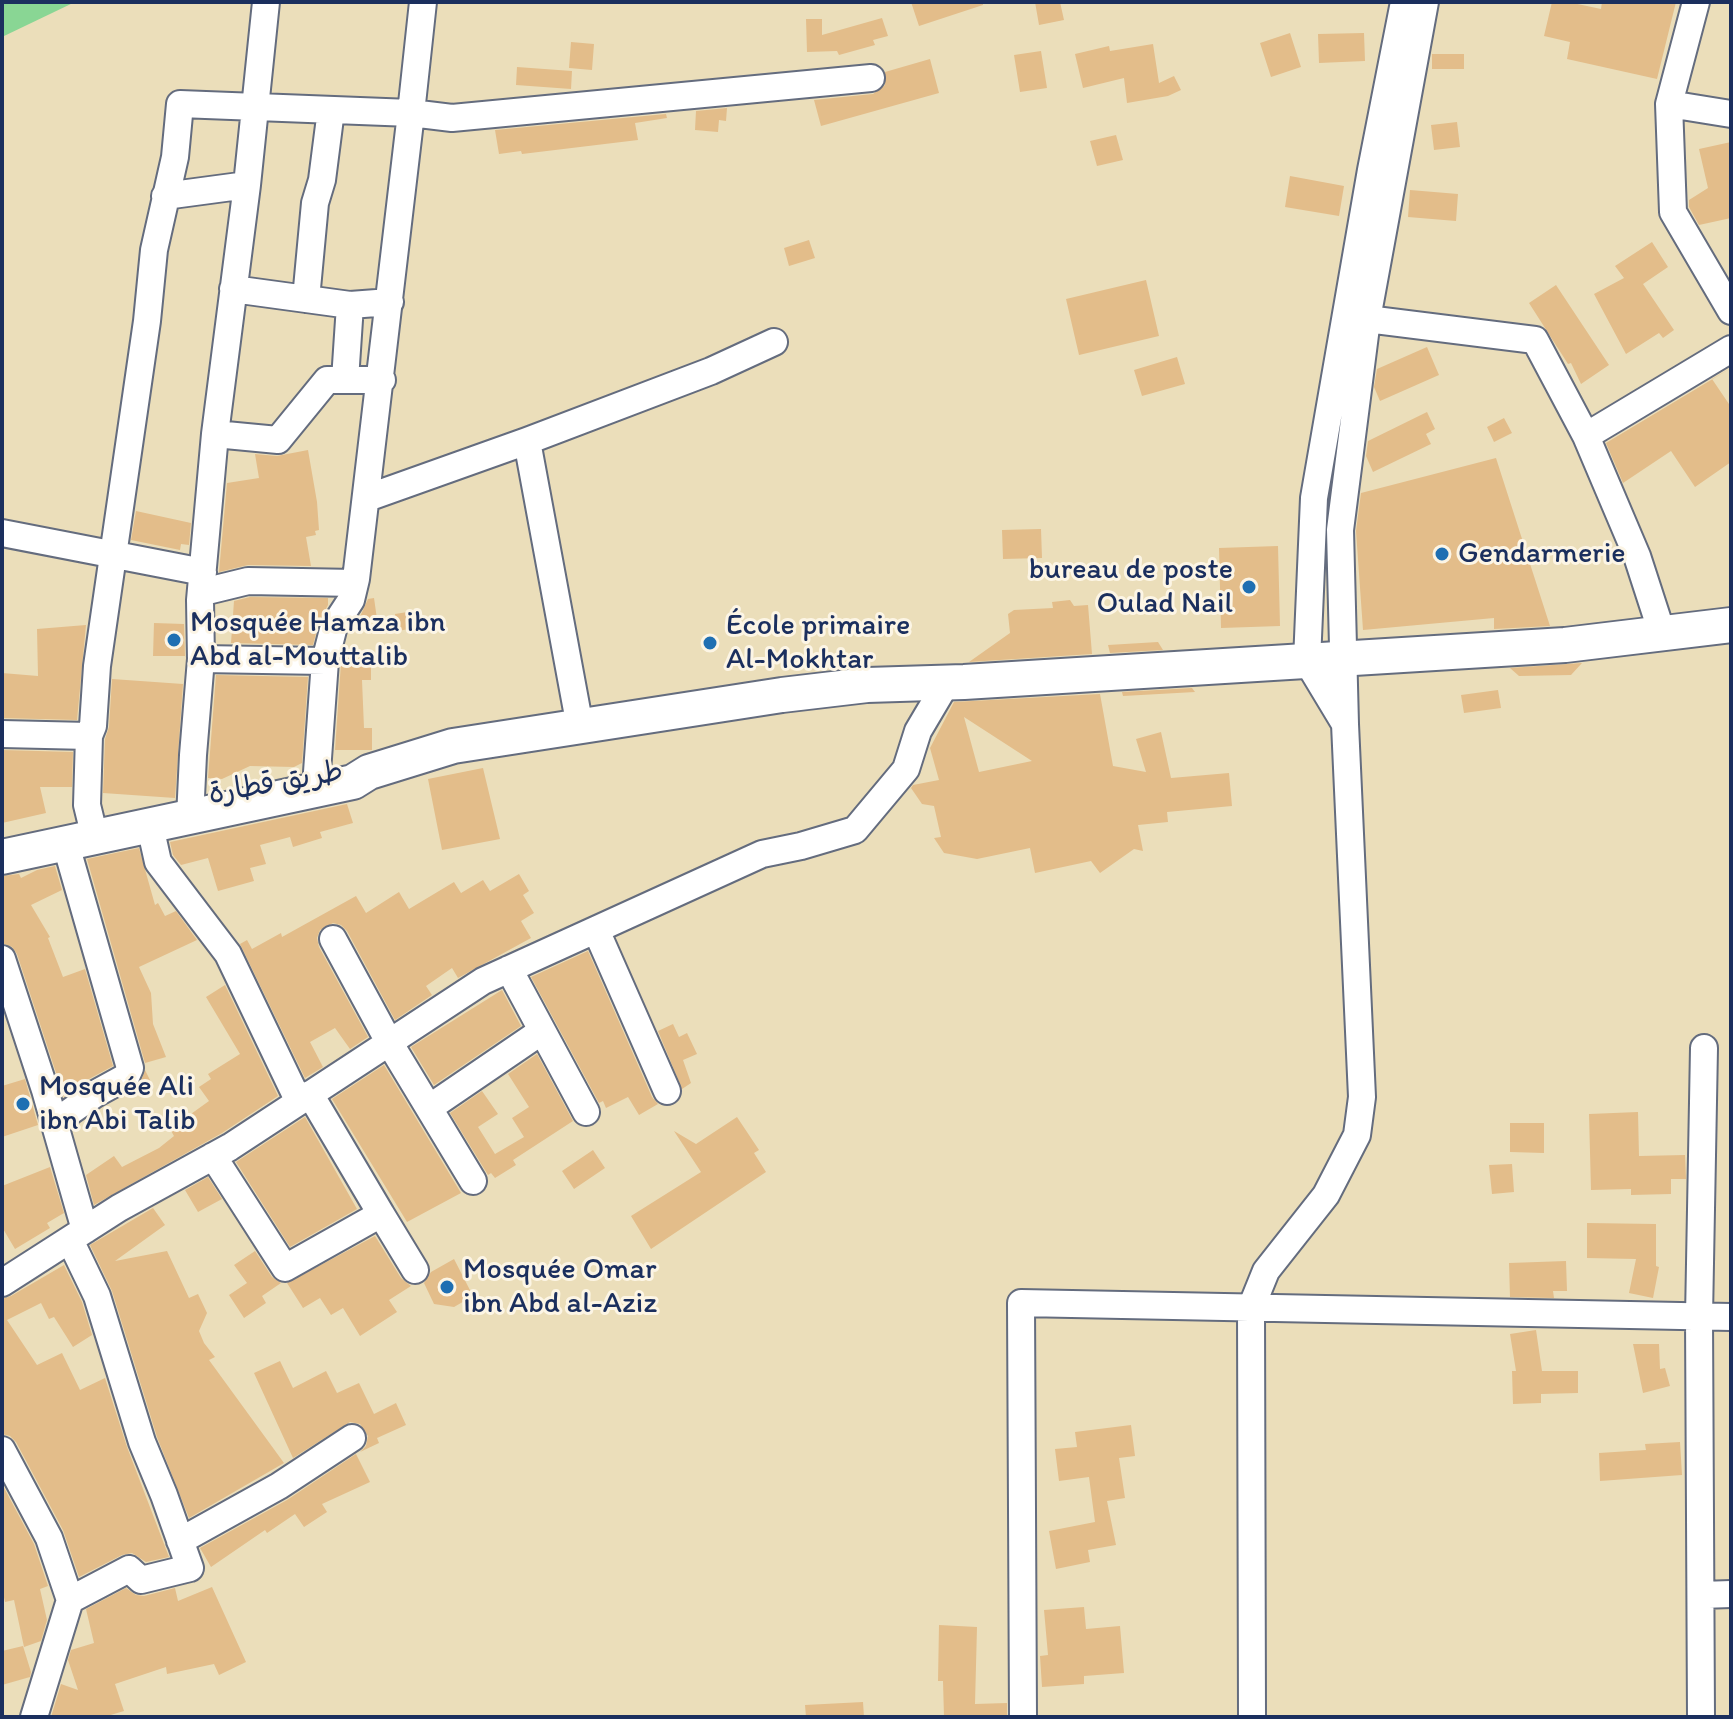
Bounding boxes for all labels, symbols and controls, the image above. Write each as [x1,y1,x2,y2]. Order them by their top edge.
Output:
place label: Gendarmerie [1458,536,1626,572]
marker: Gendarmerie [1433,545,1451,563]
place label: bureau de poste Oulad Nail [1029,552,1233,622]
marker: bureau de poste Oulad Nail [1240,578,1258,596]
place label: Mosquée Hamza ibn Abd al-Mouttalib [190,605,446,676]
place label: École primaire Al-Mokhtar [726,608,910,678]
marker: Mosquée Hamza ibn Abd al-Mouttalib [165,631,183,649]
marker: École primaire Al-Mokhtar [701,634,719,652]
street label: طريق قطارة [206,754,346,814]
place label: Mosquée Ali ibn Abi Talib [39,1069,196,1140]
marker: Mosquée Ali ibn Abi Talib [14,1095,32,1113]
place label: Mosquée Omar ibn Abd al-Aziz [463,1252,657,1322]
marker: Mosquée Omar ibn Abd al-Aziz [438,1278,456,1296]

